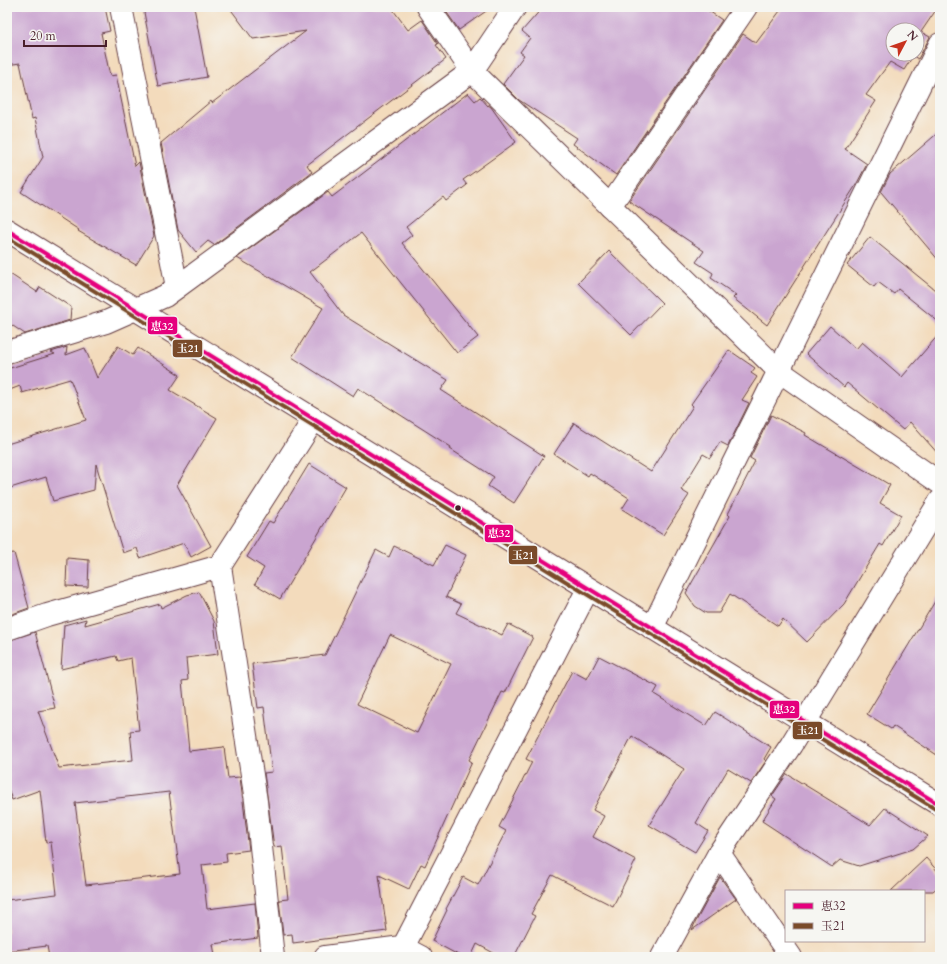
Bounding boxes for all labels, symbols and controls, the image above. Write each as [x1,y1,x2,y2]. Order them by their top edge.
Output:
scale bar [24,22,106,48]
north arrow [885,22,925,62]
text: N [903,27,921,45]
text: 20 m [30,28,57,44]
line badge: 恵32 [147,316,178,335]
text: 恵32 [151,319,173,334]
line badge: 玉21 [172,339,203,358]
text: 玉21 [177,341,199,356]
unlabelled marker [453,503,463,513]
line badge: 恵32 [484,524,514,543]
text: 恵32 [488,526,510,541]
line badge: 玉21 [508,545,538,565]
text: 玉21 [512,548,534,563]
line badge: 恵32 [769,700,800,719]
text: 恵32 [773,702,795,717]
line badge: 玉21 [792,721,823,740]
text: 玉21 [797,723,819,738]
legend [785,890,925,942]
text: 恵32 [821,898,845,914]
text: 玉21 [821,918,845,934]

